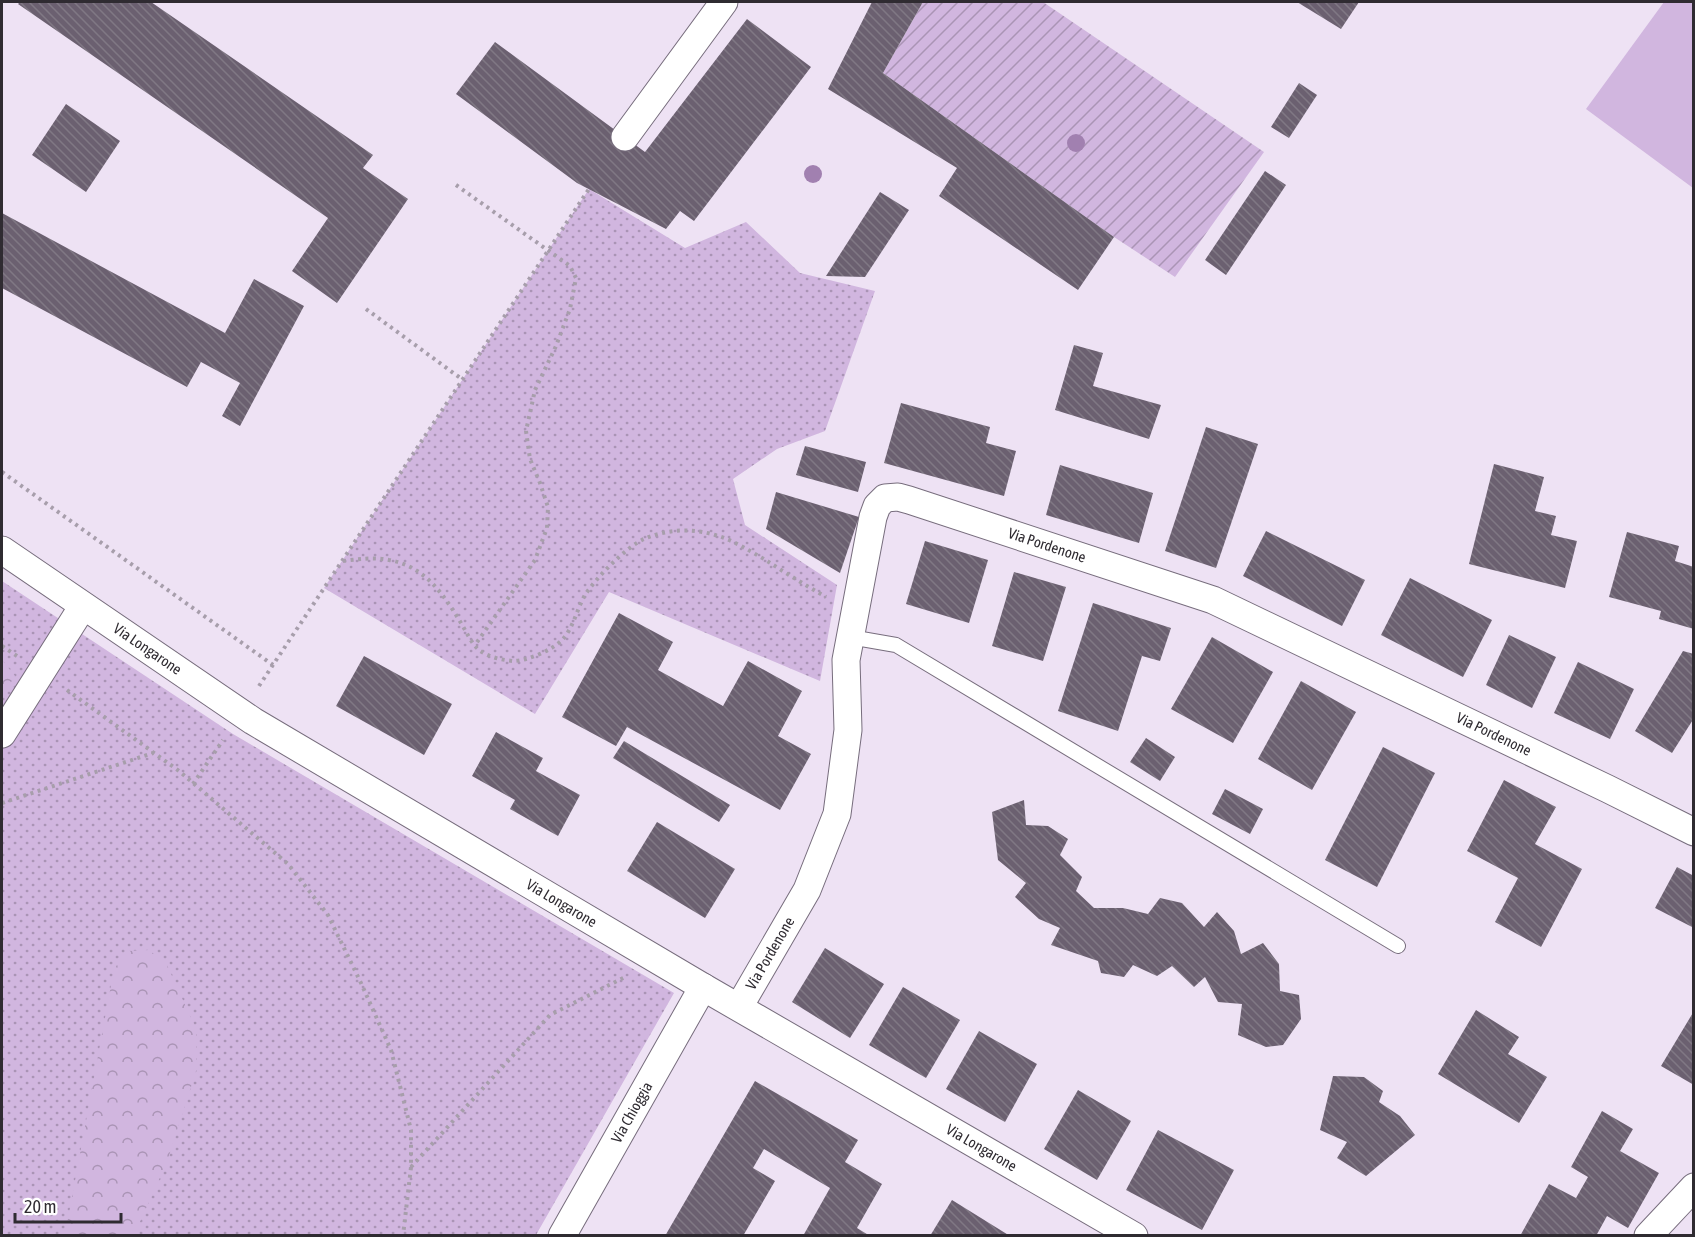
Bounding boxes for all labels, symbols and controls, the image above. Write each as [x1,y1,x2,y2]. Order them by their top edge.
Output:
street label: Via Pordenone [1006,524,1088,566]
street label: Via Longarone [110,619,185,678]
street label: Via Pordenone [1454,709,1534,759]
street label: Via Longarone [523,876,600,930]
street label: Via Pordenone [742,914,798,992]
street label: Via Chioggia [608,1079,656,1146]
street label: Via Longarone [943,1120,1020,1175]
scale bar [15,1186,122,1224]
text: 20 m [24,1196,56,1217]

